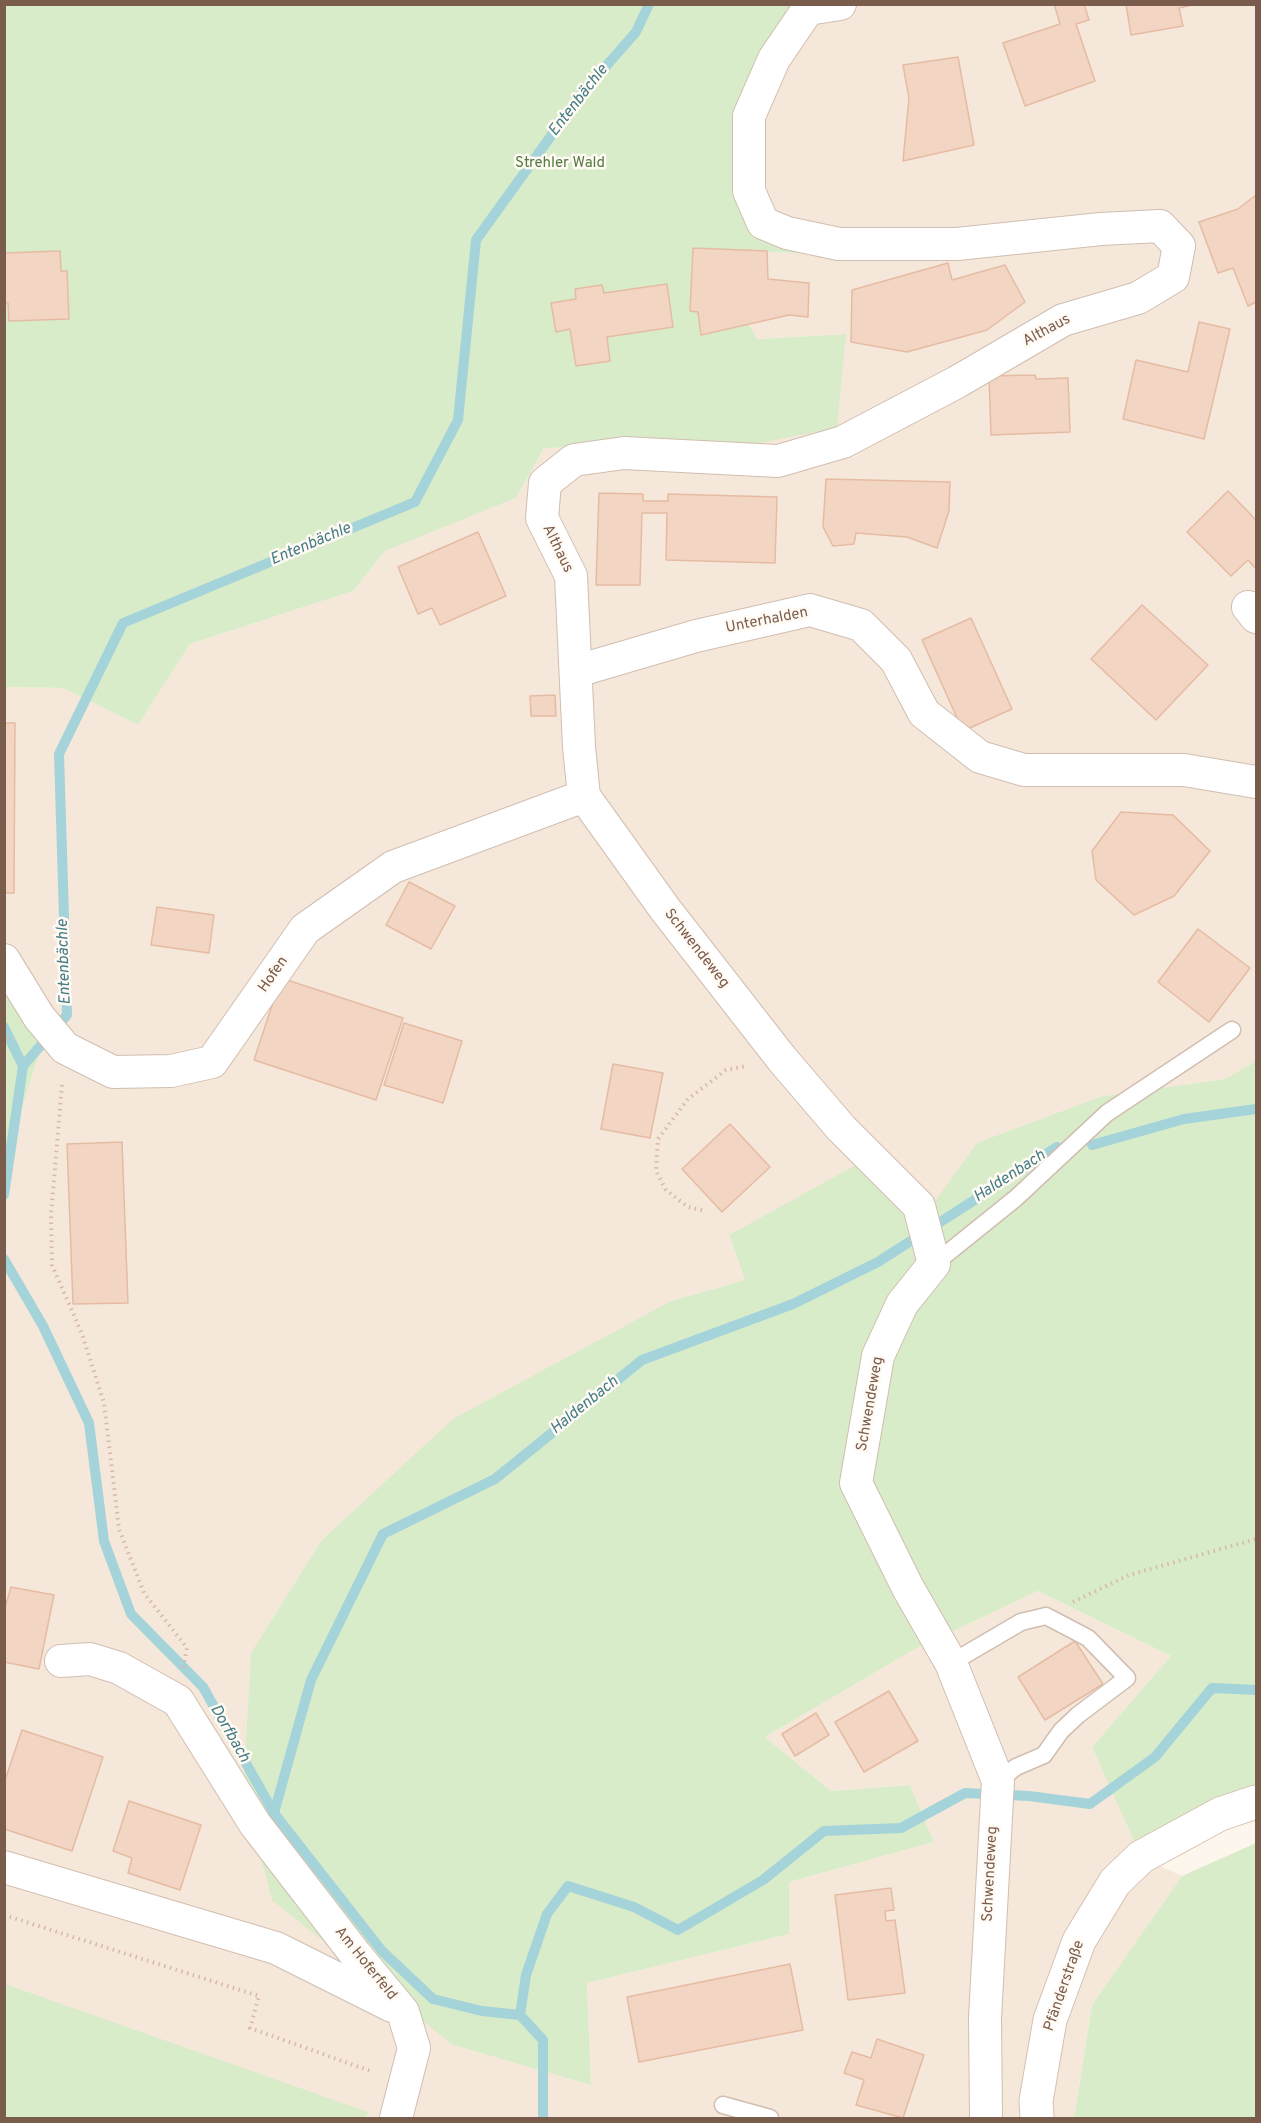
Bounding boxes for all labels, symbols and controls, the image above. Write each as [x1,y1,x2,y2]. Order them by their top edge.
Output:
water label: Entenbächle [545,61,613,141]
park label: Strehler Wald [515,155,605,173]
street label: Althaus [1020,311,1074,351]
water label: Entenbächle [268,519,354,571]
street label: Althaus [538,522,576,576]
street label: Unterhalden [724,604,810,638]
street label: Schwendeweg [659,906,733,992]
water label: Entenbächle [54,919,76,1005]
street label: Hofen [255,953,293,997]
water label: Haldenbach [970,1147,1050,1207]
street label: Schwendeweg [854,1355,888,1453]
water label: Haldenbach [547,1373,623,1439]
water label: Dorfbach [205,1702,253,1766]
street label: Schwendeweg [980,1826,1002,1922]
street label: Am Hoferfeld [330,1924,400,2004]
street label: Pfänderstraße [1041,1938,1089,2034]

